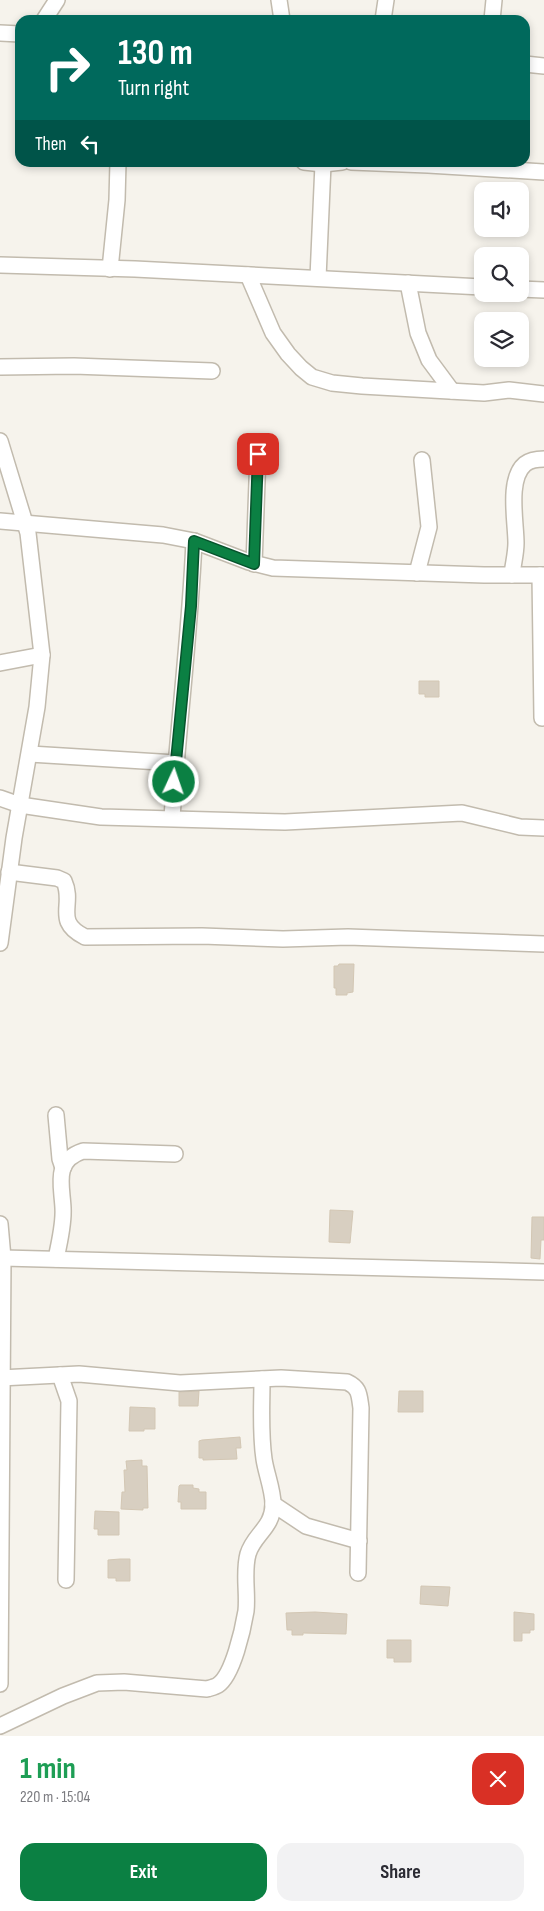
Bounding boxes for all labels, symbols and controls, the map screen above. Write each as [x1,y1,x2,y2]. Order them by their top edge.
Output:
text: 130 m [118,32,193,75]
icon: right [35,35,100,100]
text: Turn right [118,75,189,102]
icon: left [76,130,104,158]
text: Then [35,133,66,156]
map controls [474,182,529,367]
button: sound [474,182,529,237]
button: search [474,247,529,302]
button: layers [474,312,529,367]
pin [237,433,279,475]
icon: arrive [244,440,272,468]
position arrow [147,755,199,807]
text: 1 min [20,1751,76,1787]
button: close [472,1753,524,1805]
text: 220 m · 15:04 [20,1788,90,1807]
button: Exit [20,1843,267,1901]
button: Share [277,1843,524,1901]

